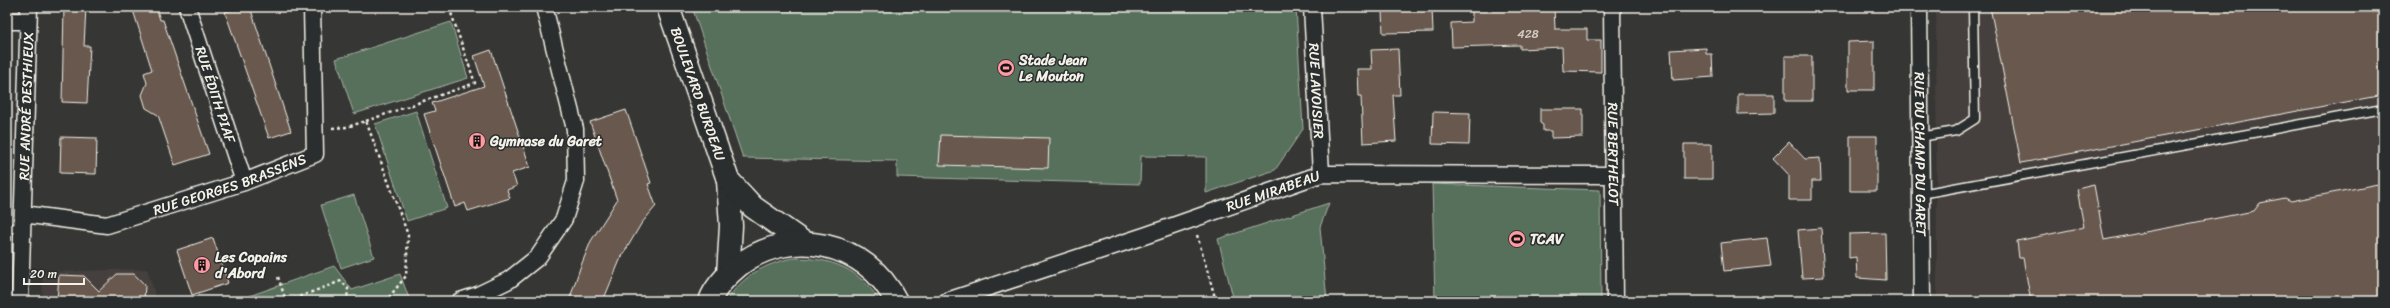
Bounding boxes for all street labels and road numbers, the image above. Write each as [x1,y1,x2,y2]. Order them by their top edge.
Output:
street label: BOULEVARD BURDEAU [663,24,733,165]
street label: RUE ANDRÉ DESTHIEUX [12,32,41,181]
street label: RUE LAVOISIER [1301,42,1331,140]
street label: RUE ÉDITH PIAF [188,43,243,148]
street label: RUE DU CHAMP DU GARET [1907,72,1933,237]
street label: RUE BERTHELOT [1600,102,1626,207]
street label: RUE GEORGES BRASSENS [150,146,311,223]
street label: RUE MIRABEAU [1223,163,1324,219]

